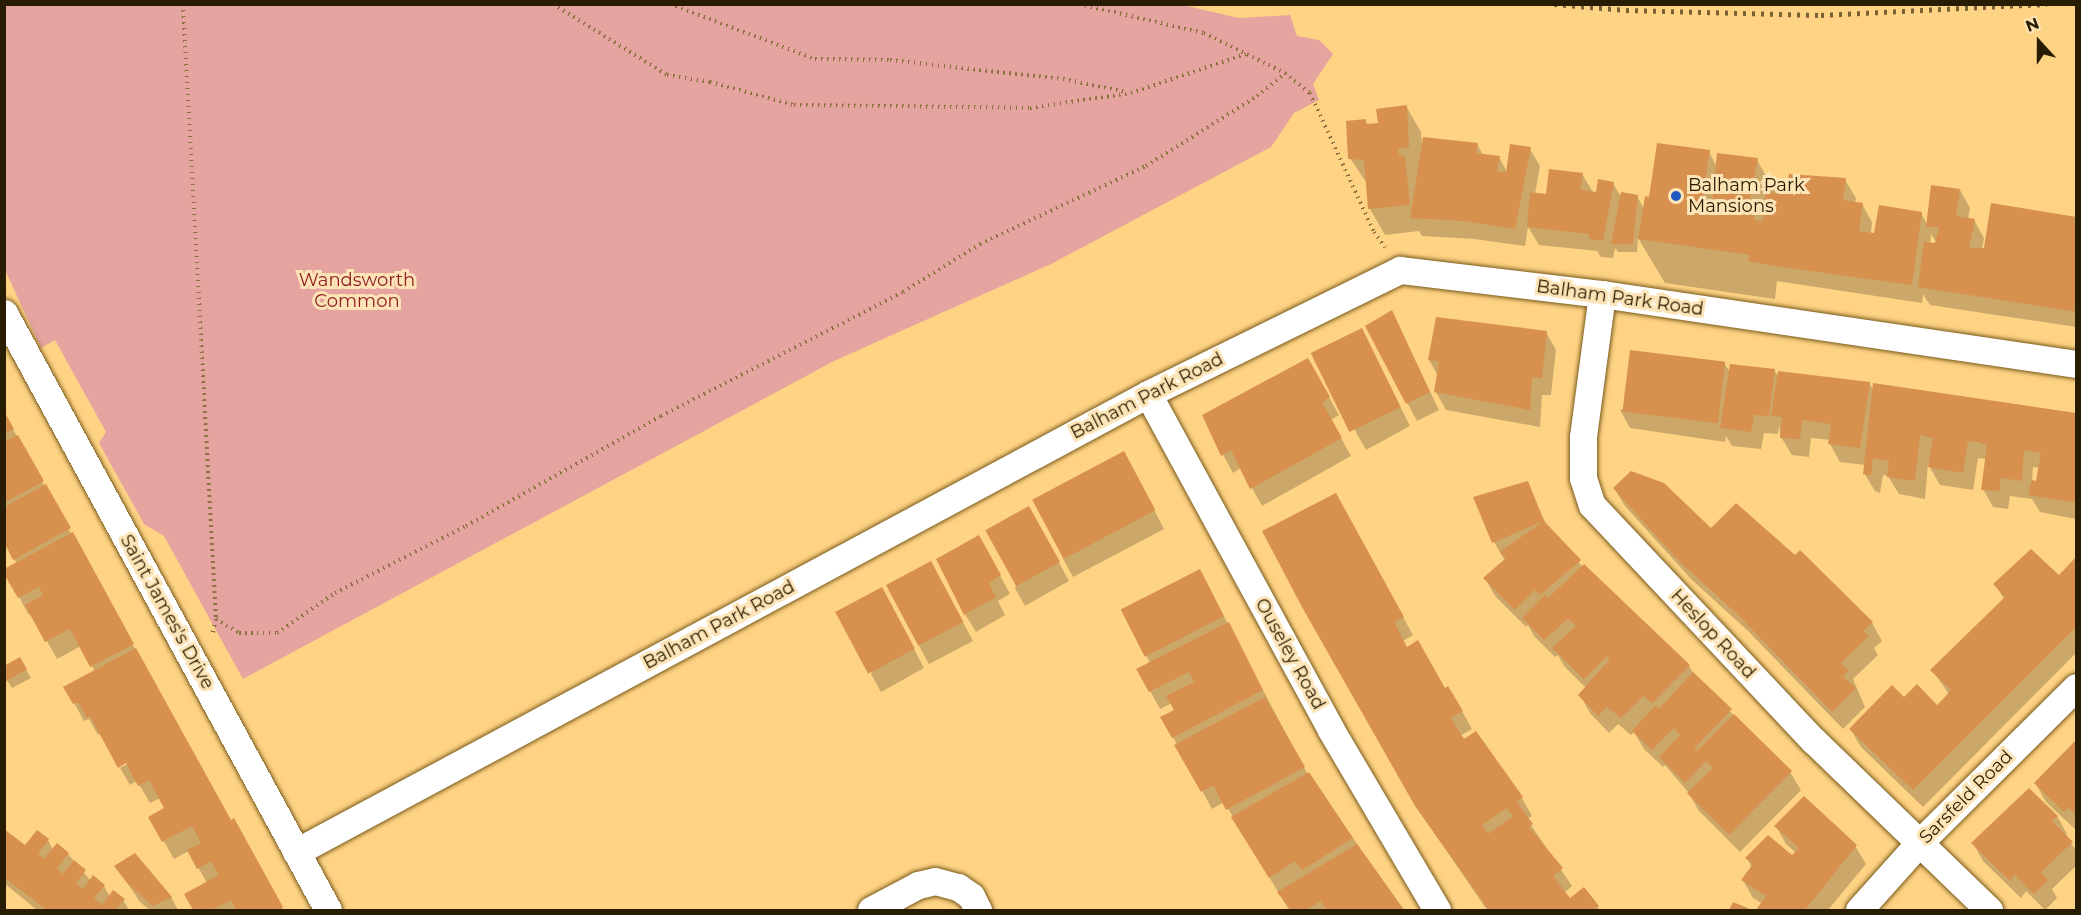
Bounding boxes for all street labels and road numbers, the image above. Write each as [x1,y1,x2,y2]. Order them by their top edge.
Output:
street label: Balham Park Road [1535,276,1705,320]
street label: Balham Park Road [1067,348,1227,444]
street label: Saint James's Drive [116,531,218,693]
street label: Balham Park Road [640,576,798,674]
street label: Heslop Road [1666,585,1760,683]
street label: Ouseley Road [1250,595,1330,713]
street label: Sarsfeld Road [1915,746,2017,848]

